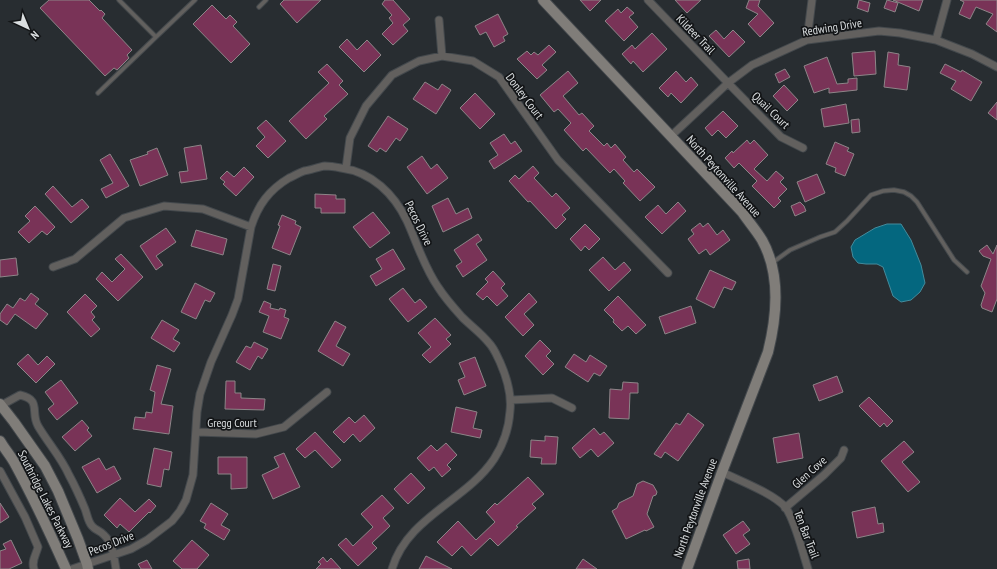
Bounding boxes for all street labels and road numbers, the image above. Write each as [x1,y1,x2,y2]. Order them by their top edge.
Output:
street label: Kildeer Trail [673,11,719,57]
street label: Redwing Drive [801,15,863,39]
street label: Donley Court [503,70,547,122]
street label: Quail Court [749,88,794,132]
street label: North Peytonville Avenue [683,132,765,220]
street label: Pecos Drive [402,198,436,248]
street label: Gregg Court [207,415,257,430]
street label: Southridge Lakes Parkway [15,448,77,551]
street label: Glen Cove [789,453,829,491]
street label: North Peytonville Avenue [670,456,720,560]
street label: Ten Bar Trail [791,508,823,561]
street label: Pecos Drive [86,527,136,559]

